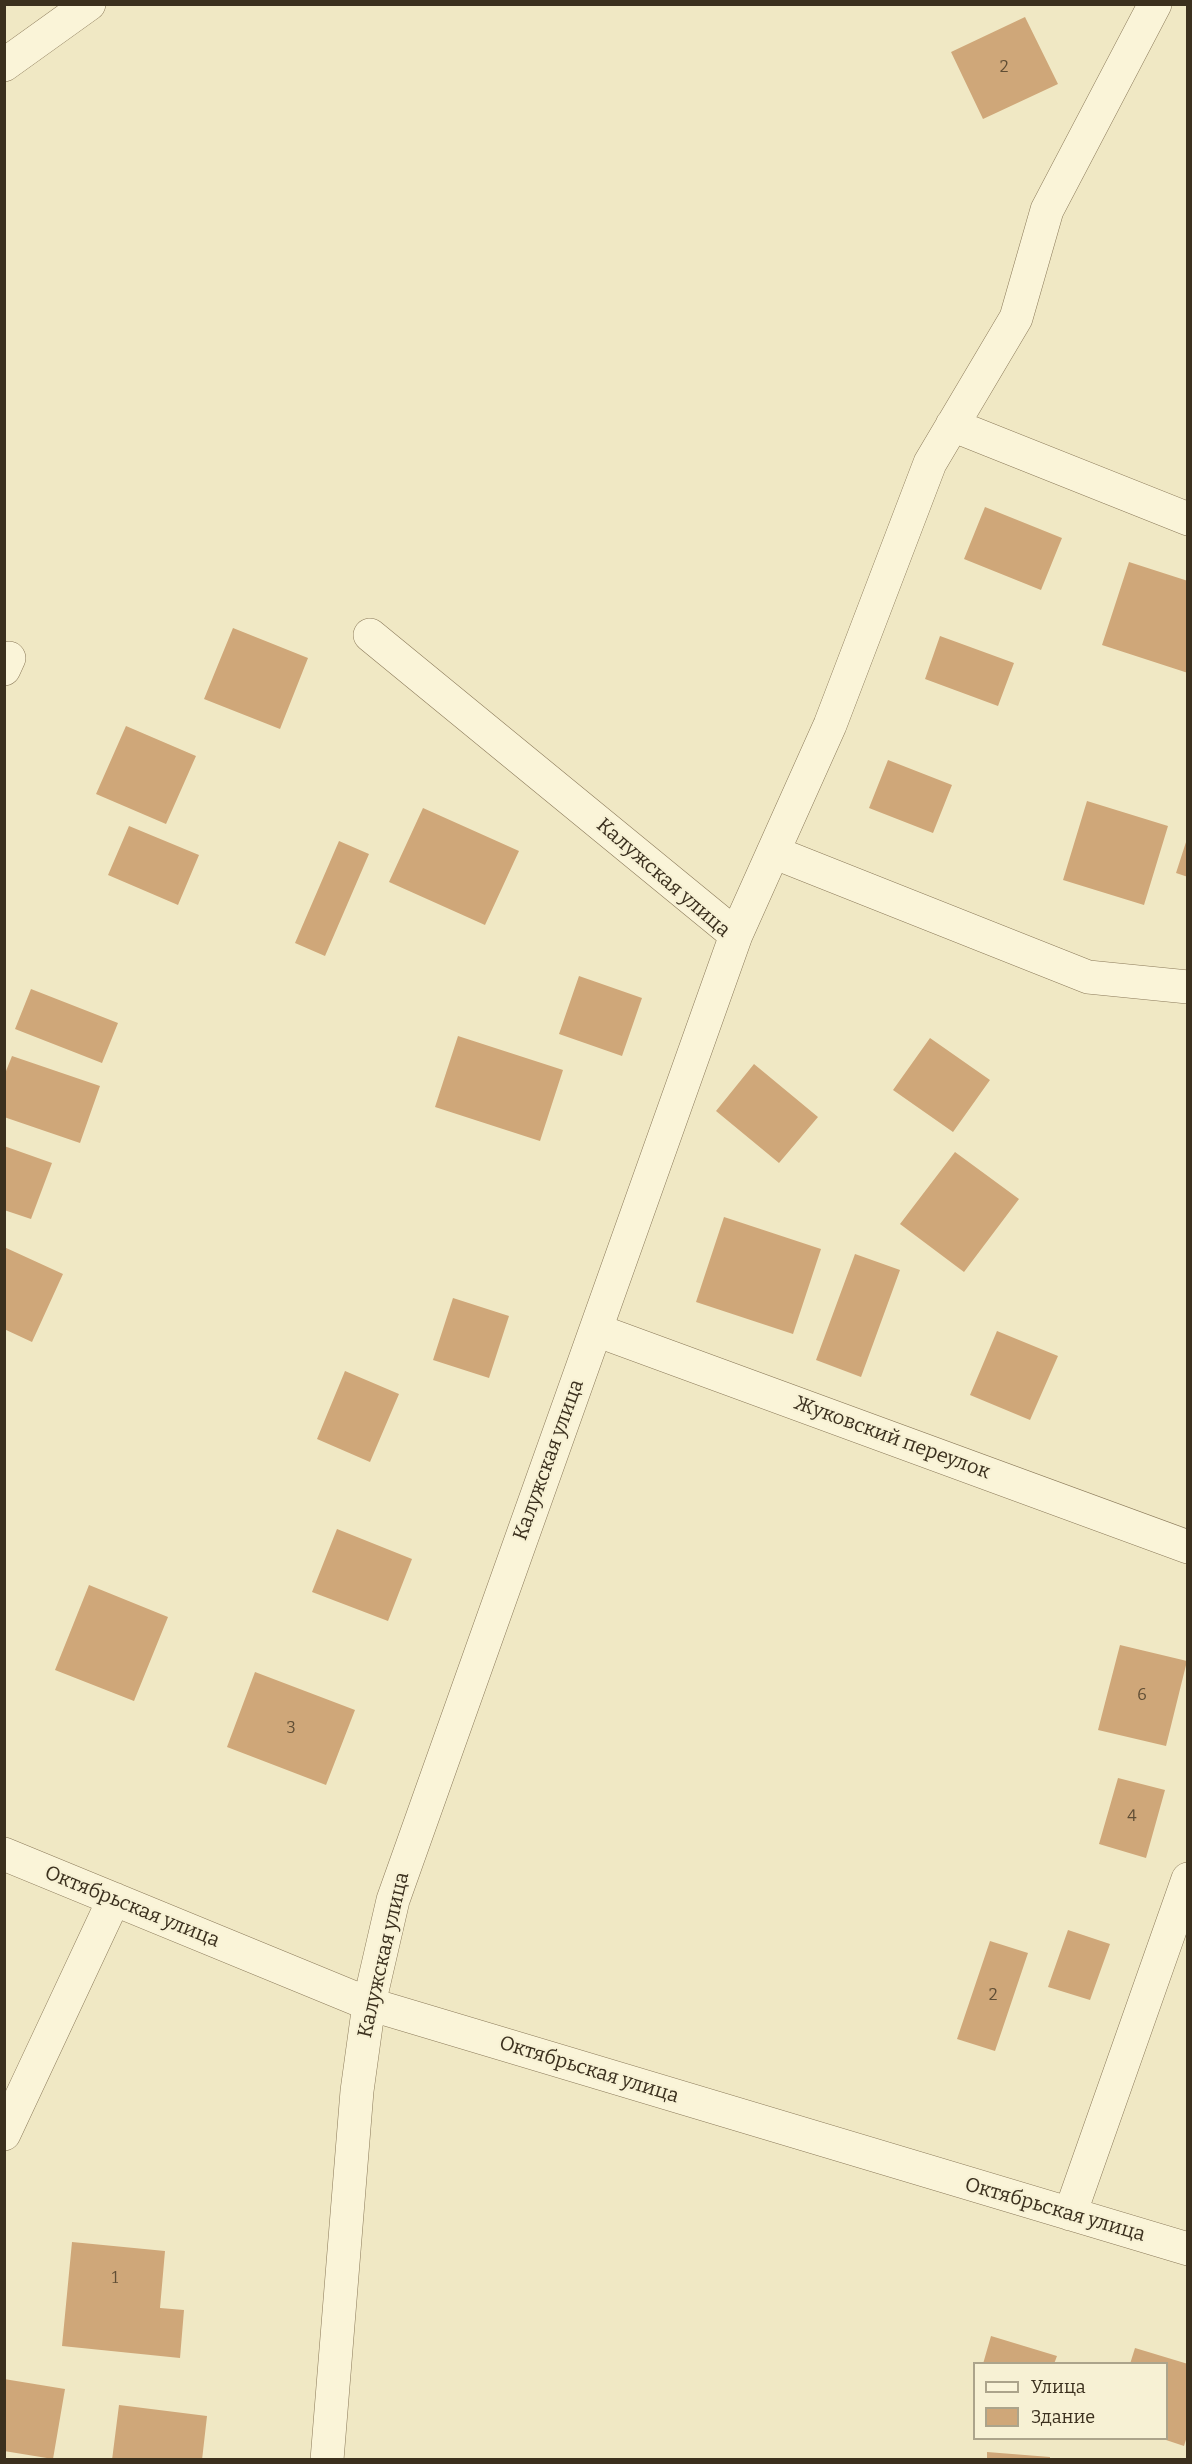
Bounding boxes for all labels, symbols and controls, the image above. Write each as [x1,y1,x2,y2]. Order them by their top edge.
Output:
house number: 2 [1000,58,1008,78]
street label: Калужская улица [591,813,735,943]
street label: Калужская улица [509,1376,589,1544]
street label: Жуковский переулок [791,1391,993,1485]
house number: 6 [1137,1686,1147,1706]
house number: 3 [286,1719,296,1739]
house number: 4 [1127,1807,1137,1827]
street label: Октябрьская улица [41,1861,223,1953]
street label: Калужская улица [353,1870,415,2040]
house number: 2 [989,1986,997,2006]
street label: Октябрьская улица [496,2031,682,2109]
street label: Октябрьская улица [962,2173,1148,2247]
house number: 1 [112,2269,118,2289]
legend [973,2362,1168,2440]
text: Улица [1031,2376,1086,2398]
text: Здание [1031,2406,1095,2428]

